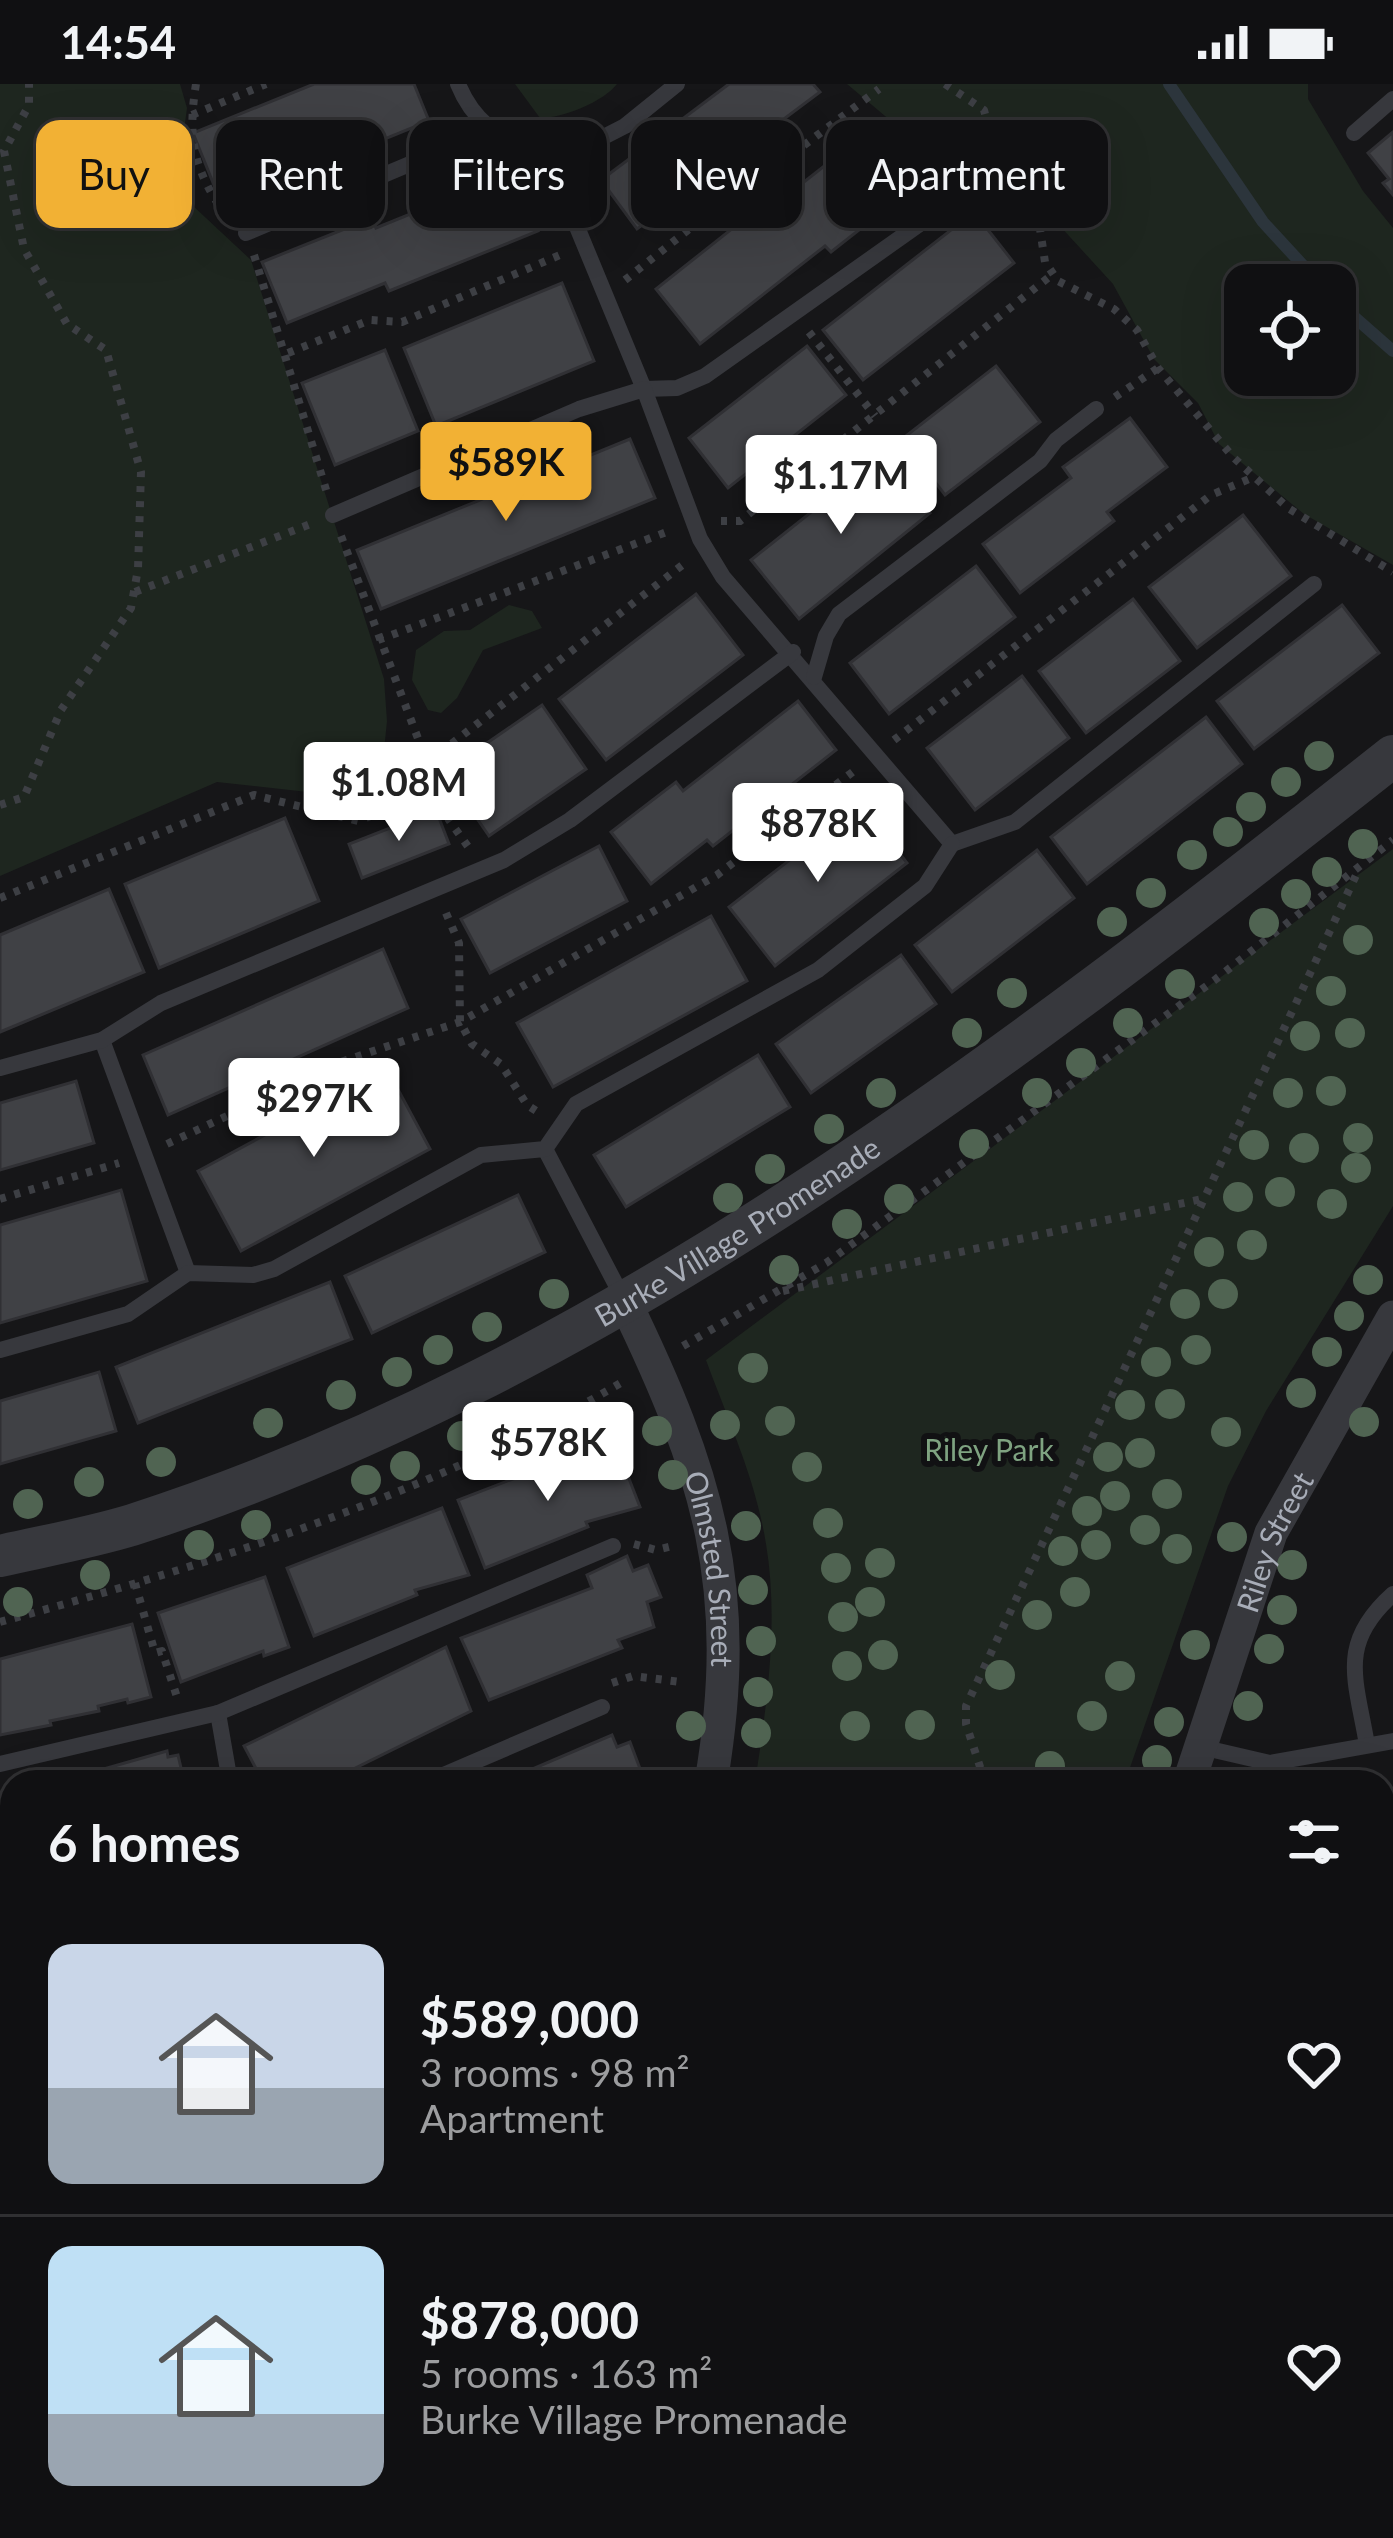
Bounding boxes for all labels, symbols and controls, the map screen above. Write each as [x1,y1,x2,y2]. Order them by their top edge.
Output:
text: 14:54 [60,15,176,69]
chip: Buy [36,120,192,228]
chip: Rent [216,120,385,228]
chip: Filters [409,120,607,228]
chip: New [631,120,802,228]
chip: Apartment [826,120,1108,228]
map controls [1224,264,1356,396]
button: locate [1224,264,1356,396]
pin: $589K [422,422,590,524]
pin: $1.17M [743,435,939,537]
text: $589K [447,438,565,484]
text: $1.17M [773,451,909,497]
pin: $1.08M [301,742,497,844]
text: $1.08M [331,758,467,804]
pin: $878K [734,783,902,885]
text: $878K [759,799,877,845]
pin: $297K [230,1058,398,1160]
text: $297K [255,1074,373,1120]
street label: Burke Village Promenade [588,1129,886,1333]
pin: $578K [464,1402,632,1504]
text: $578K [489,1418,607,1464]
park label: Riley Park [924,1431,1054,1467]
street label: Riley Street [1228,1465,1320,1617]
street label: Olmsted Street [678,1466,741,1667]
icon: filters [1281,1809,1347,1875]
text: 6 homes [48,1812,240,1873]
text: $589,000 [420,1988,639,2049]
icon: home [144,1992,288,2136]
icon: heart [1281,2031,1347,2097]
text: 3 rooms · 98 m² [420,2049,690,2095]
text: Apartment [420,2095,604,2141]
text: $878,000 [420,2289,639,2350]
icon: home [144,2294,288,2438]
icon: heart [1281,2333,1347,2399]
text: 5 rooms · 163 m² [420,2350,712,2396]
text: Burke Village Promenade [420,2396,848,2442]

